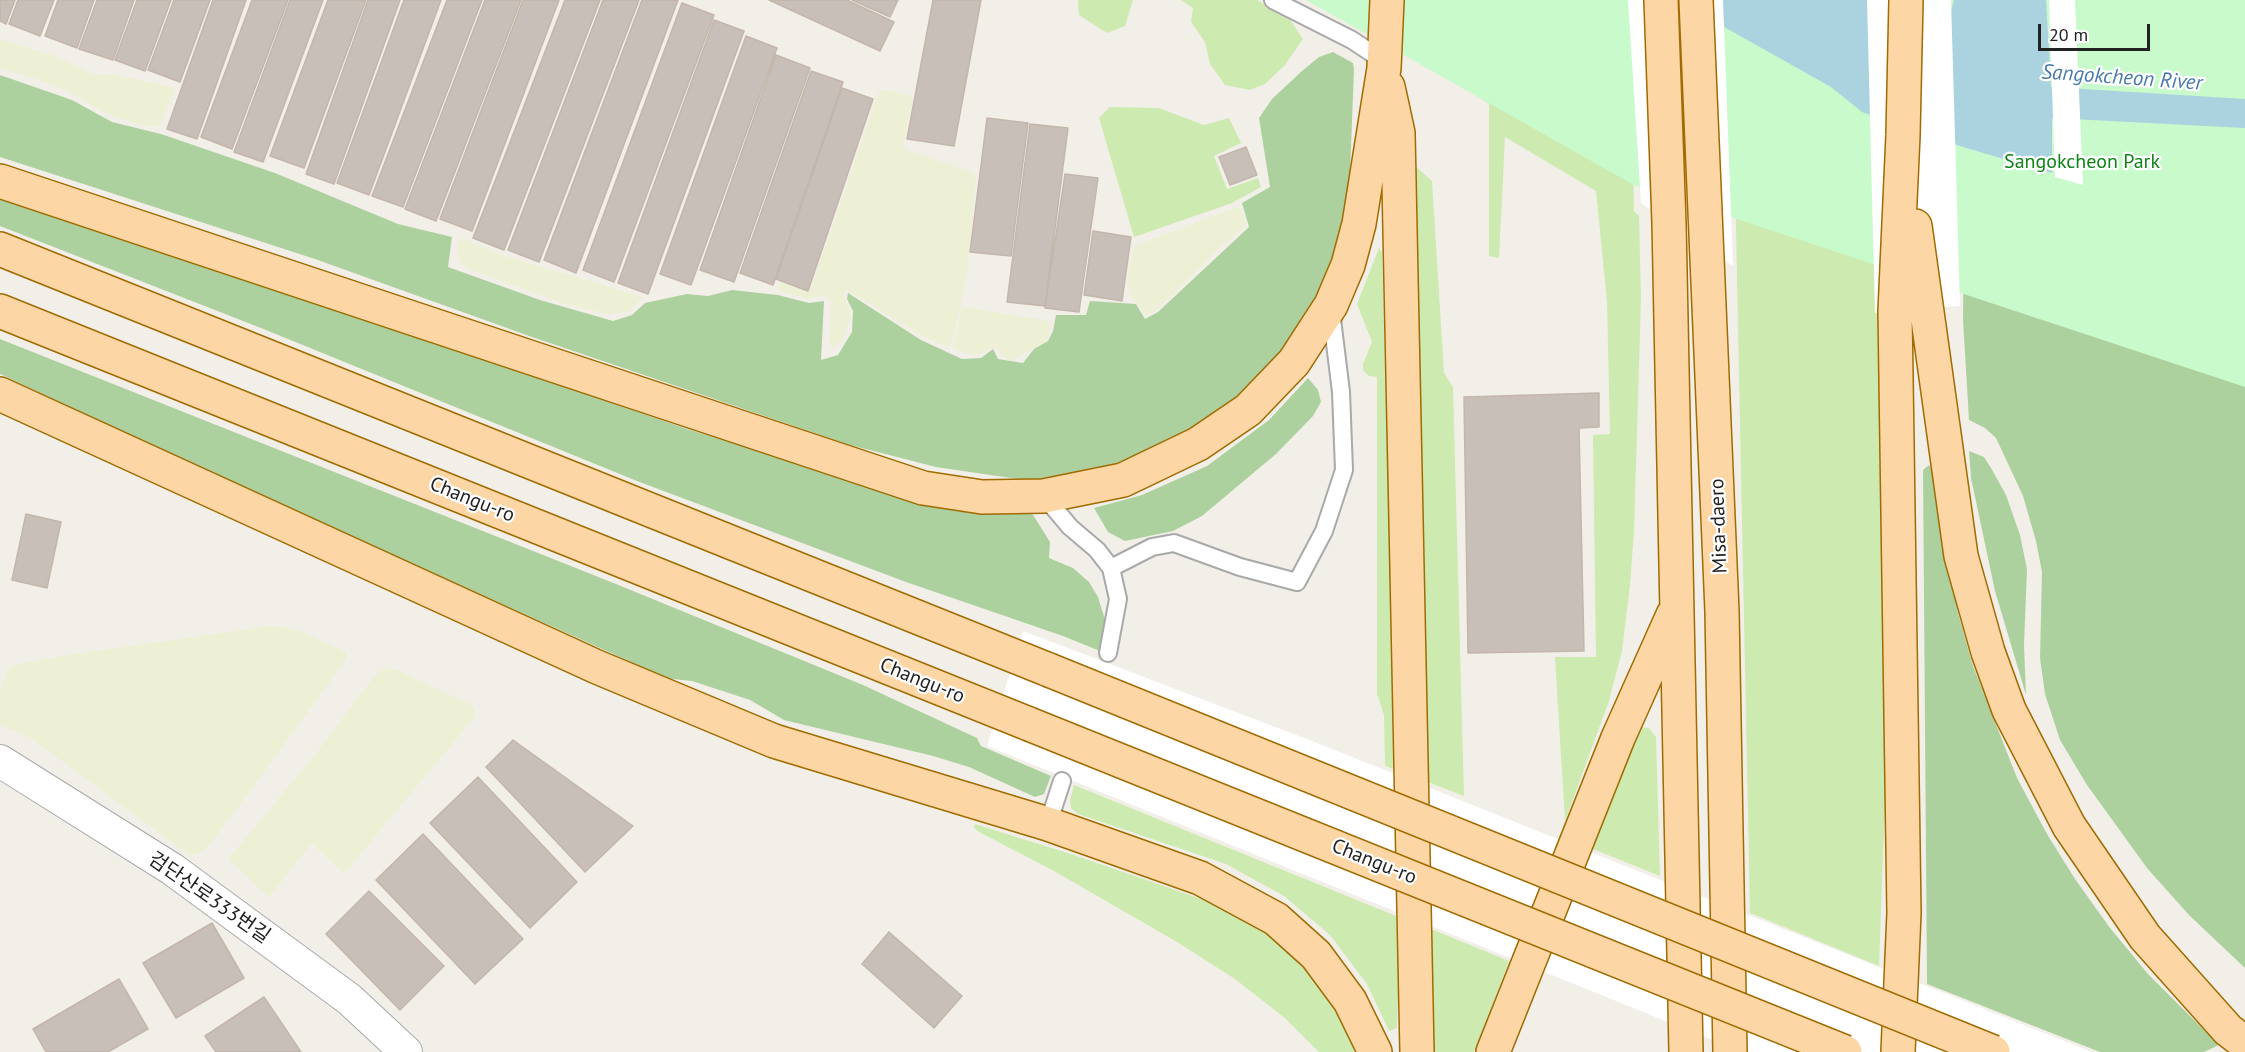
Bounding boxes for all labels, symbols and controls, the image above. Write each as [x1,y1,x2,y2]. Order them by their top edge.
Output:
scale bar [2041,12,2154,50]
text: 20 m [2049,23,2088,46]
water label: Sangokcheon River [2041,60,2203,96]
park label: Sangokcheon Park [2004,150,2160,174]
street label: Changu-ro [426,472,518,528]
street label: Misa-daero [1705,478,1733,574]
street label: Changu-ro [876,653,968,709]
street label: Changu-ro [1328,834,1420,890]
street label: 검단산로333번길 [144,847,274,949]

